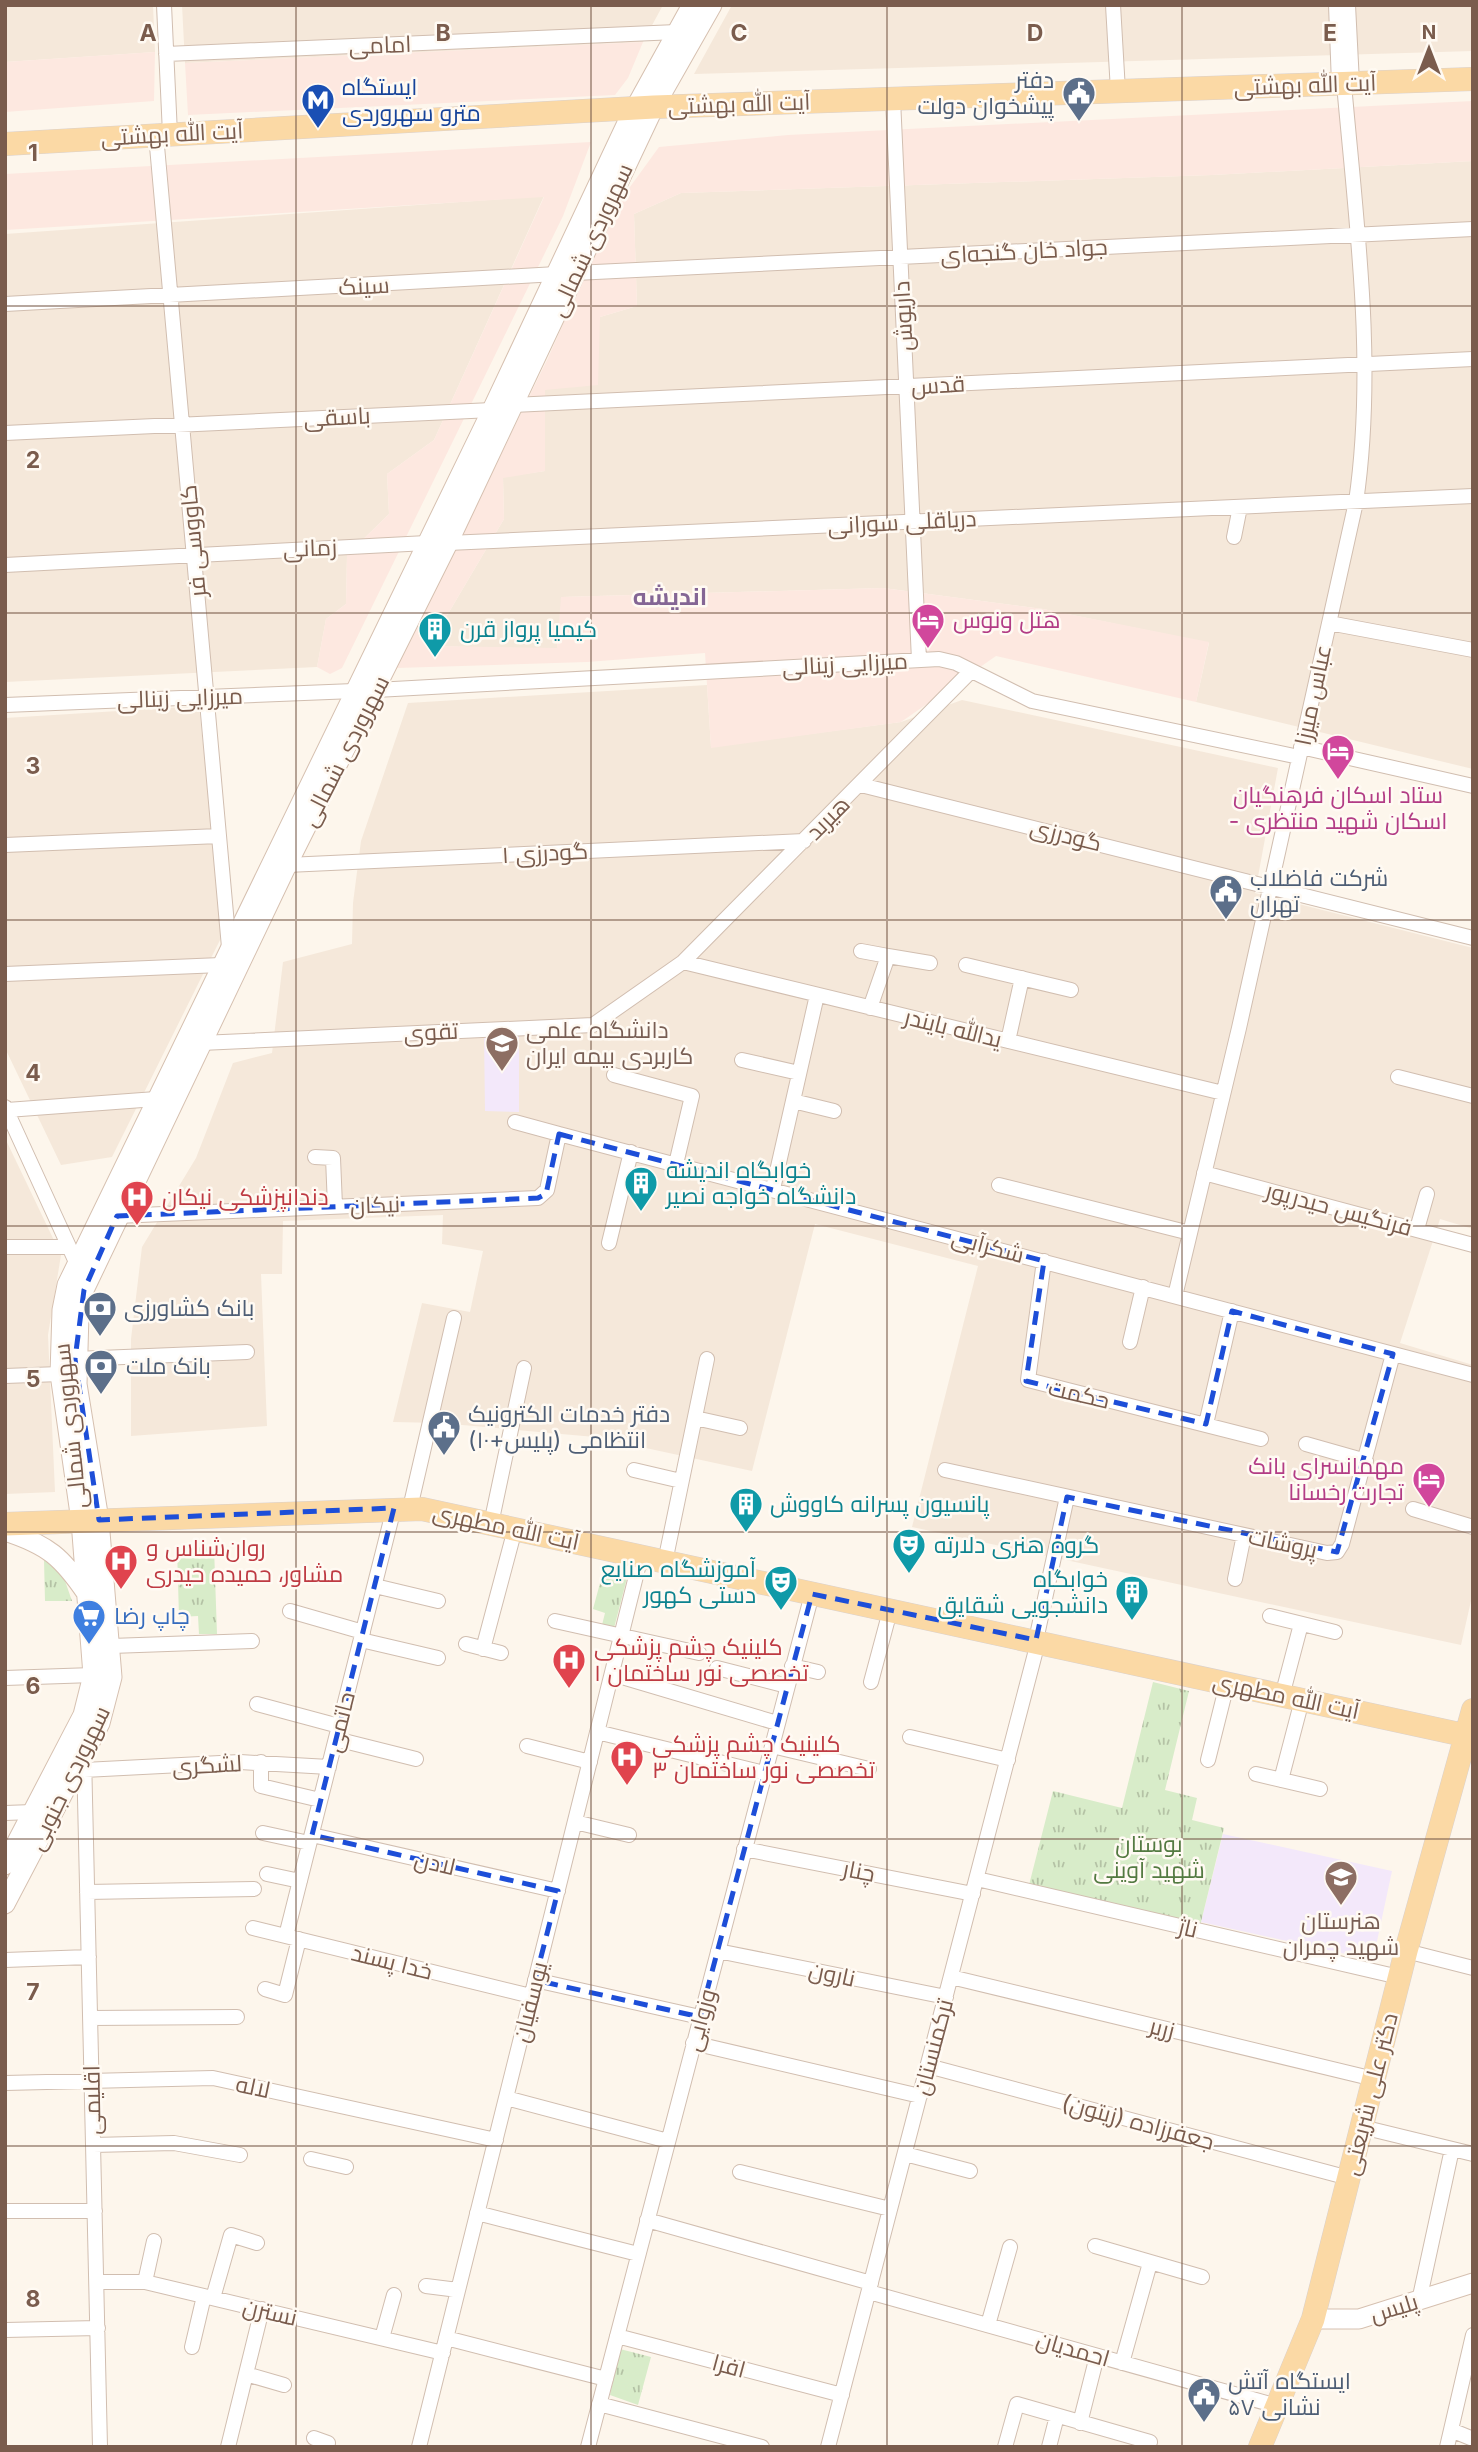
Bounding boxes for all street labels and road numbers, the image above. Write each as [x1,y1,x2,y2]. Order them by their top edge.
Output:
street label: امامی [348,30,412,60]
street label: آیت الله بهشتی [1233,68,1377,101]
street label: آیت الله بهشتی [667,87,811,120]
street label: آیت الله بهشتی [100,115,244,152]
street label: سهروردی شمالی [543,159,639,321]
street label: جواد خان گنجه‌ای [940,233,1108,269]
street label: سینک [338,271,390,301]
street label: داریوش [887,280,919,352]
street label: قدس [910,370,966,400]
street label: باسقی [303,401,371,433]
street label: کاووسی فر [174,484,212,600]
street label: دریاقلی سورانی [827,504,977,540]
street label: زمانی [282,533,338,563]
street label: عباس میرزا [1289,642,1337,748]
street label: میرزایی زینالی [781,647,909,681]
street label: سهروردی شمالی [295,671,395,831]
street label: میرزایی زینالی [117,682,243,714]
street label: هیربد [800,790,856,846]
street label: گودرزی [1027,813,1105,857]
street label: گودرزی ۱ [501,837,589,869]
street label: یدالله بایندر [899,1001,1005,1054]
street label: تقوی [403,1017,459,1047]
street label: فرنگیس حیدرپور [1261,1175,1415,1243]
street label: نیکان [349,1190,401,1220]
street label: شکرآبی [949,1223,1027,1269]
street label: سهروردی شمالی [47,1342,93,1510]
street label: حکمت [1046,1373,1112,1415]
street label: آیت الله مطهری [430,1497,582,1556]
street label: پروشات [1246,1522,1320,1565]
street label: آیت الله مطهری [1210,1666,1362,1725]
street label: حاتمی [319,1689,361,1755]
street label: سهروردی جنوبی [22,1701,116,1855]
street label: لشگری [171,1749,243,1781]
street label: لادن [412,1845,458,1881]
street label: چنار [838,1854,878,1889]
street label: ناژ [1174,1912,1200,1944]
street label: خدا پسند [348,1938,436,1987]
street label: نارون [806,1955,858,1993]
street label: یوسفیان [506,1959,554,2045]
street label: وزوایی [678,1986,722,2054]
street label: ترکمنستان [907,1996,959,2098]
street label: دکتر علی شریعتی [1336,2010,1404,2178]
street label: زریر [1144,2011,1178,2045]
street label: اقلیمی [77,2065,107,2135]
street label: لاله [233,2070,273,2104]
street label: جعفرزاده (زیتون) [1059,2088,1217,2156]
street label: پلیس [1367,2287,1422,2329]
street label: نسترن [240,2292,300,2332]
street label: احمدیان [1033,2325,1113,2373]
street label: افرا [709,2348,749,2384]

